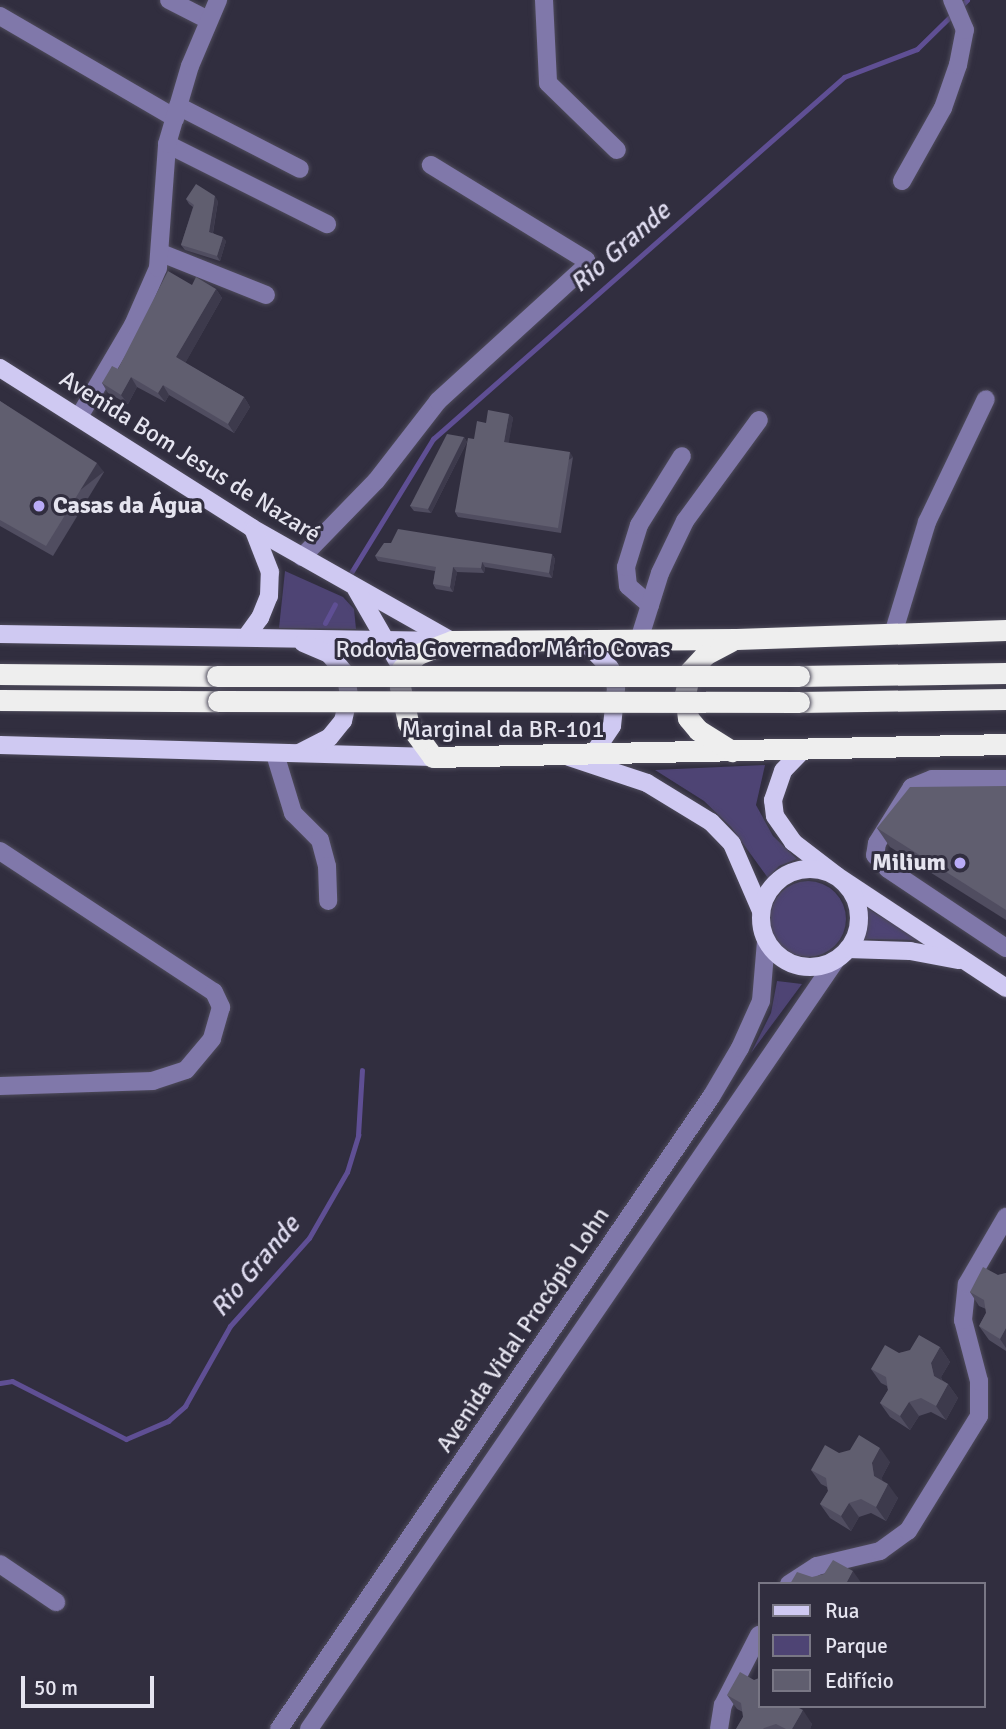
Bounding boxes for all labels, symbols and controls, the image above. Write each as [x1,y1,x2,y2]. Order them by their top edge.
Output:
water label: Rio Grande [565,196,677,300]
street label: Avenida Bom Jesus de Nazaré [54,365,326,549]
place label: Casas da Água [53,492,203,520]
marker: Casas da Água [31,498,47,514]
street label: Rodovia Governador Mário Covas [336,636,670,664]
street label: Marginal da BR-101 [402,716,604,744]
place label: Milium [872,849,946,877]
marker: Milium [952,855,968,871]
street label: Avenida Vidal Procópio Lohn [430,1202,616,1458]
water label: Rio Grande [205,1210,307,1324]
legend [758,1582,985,1708]
text: Rua [825,1598,859,1624]
text: Parque [825,1633,888,1659]
scale bar [24,1662,158,1706]
text: Edifício [825,1668,894,1694]
text: 50 m [34,1675,78,1701]

